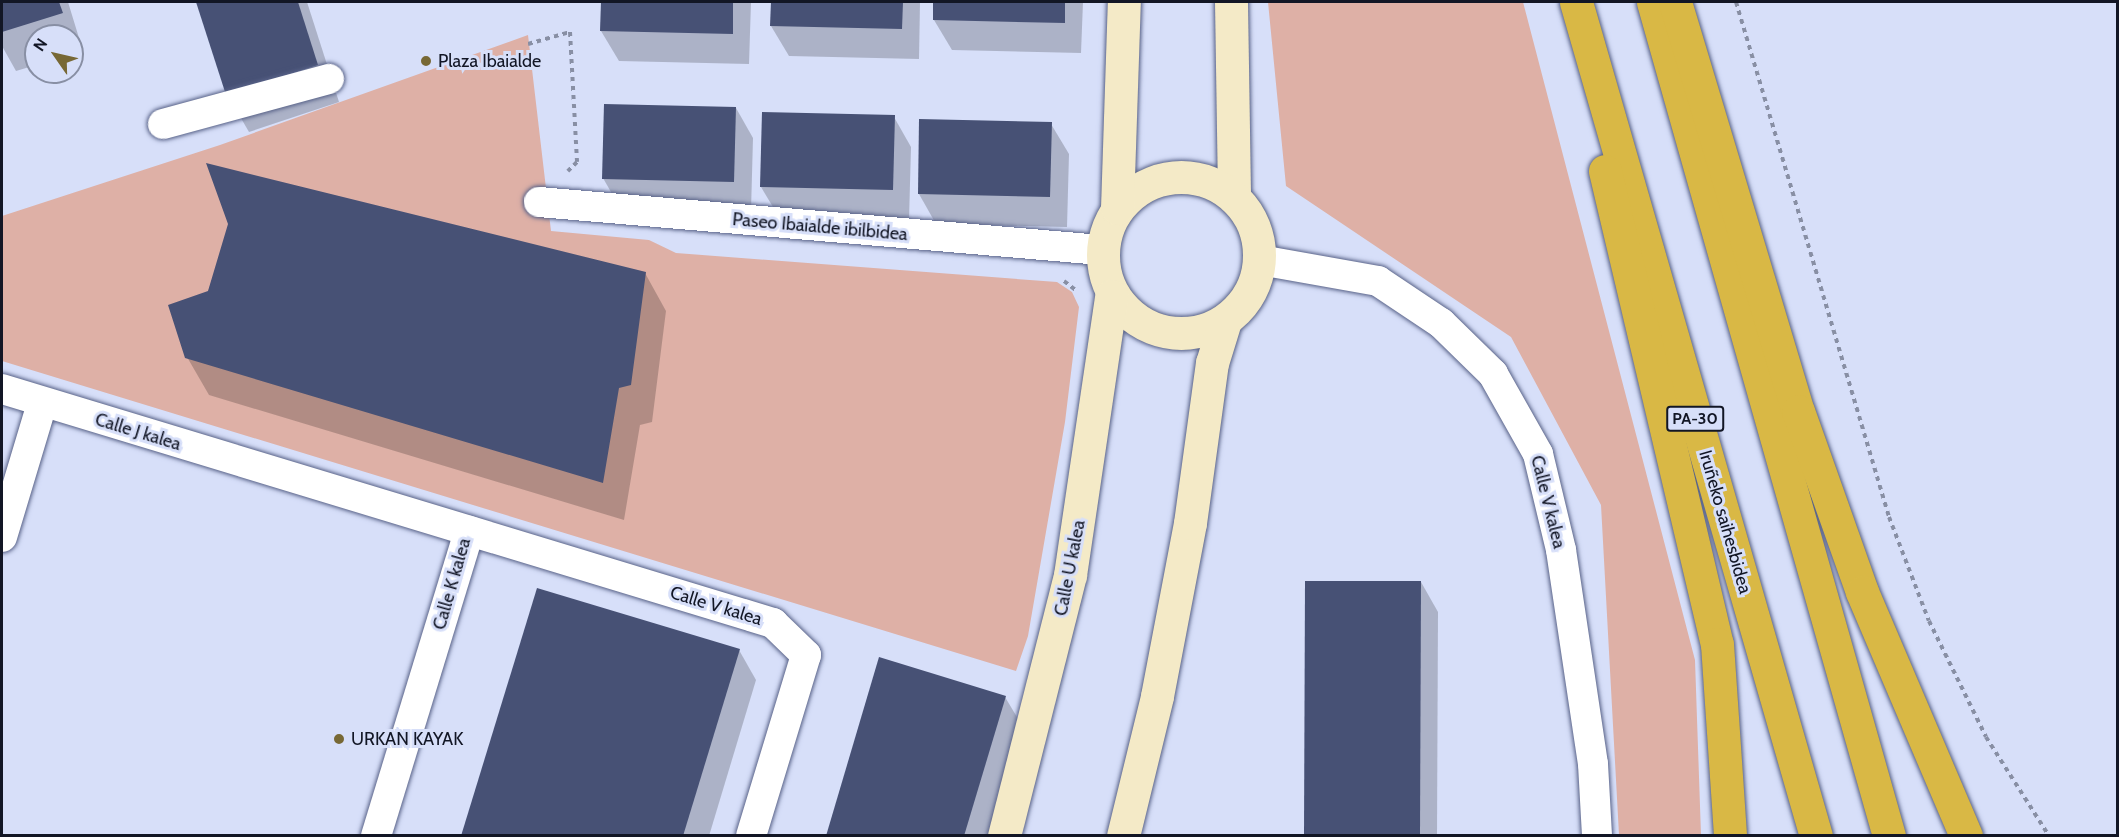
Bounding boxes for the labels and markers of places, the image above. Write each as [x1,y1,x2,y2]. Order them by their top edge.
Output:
place label: Plaza Ibaialde [438,50,541,72]
marker: Plaza Ibaialde [419,54,433,68]
place label: URKAN KAYAK [351,728,463,750]
marker: URKAN KAYAK [332,732,346,746]

